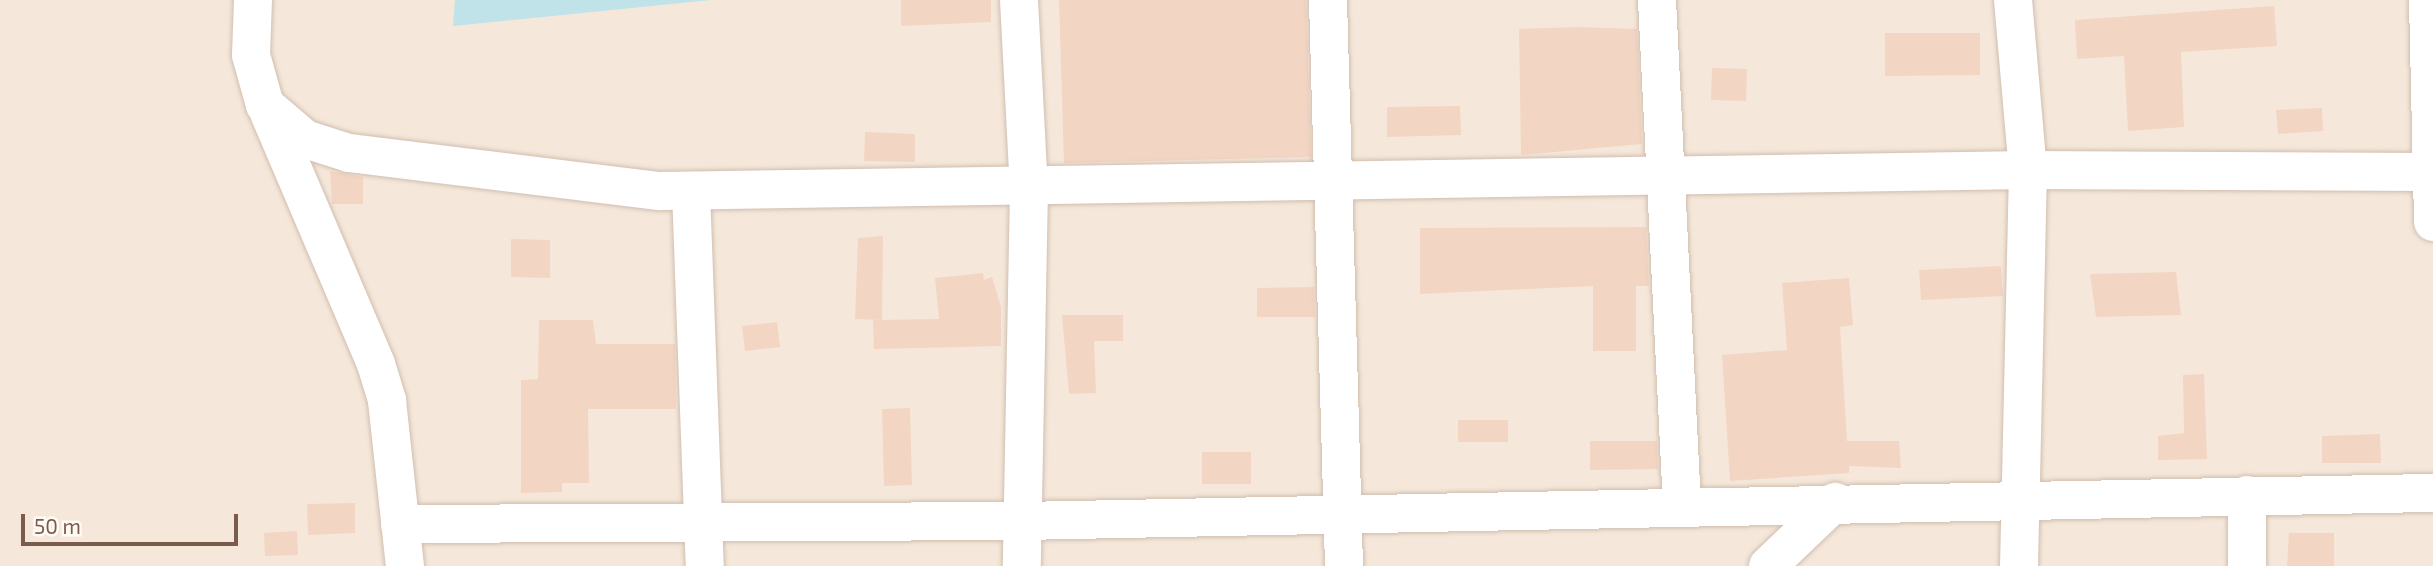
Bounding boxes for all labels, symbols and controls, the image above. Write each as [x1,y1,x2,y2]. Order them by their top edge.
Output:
scale bar [24,500,242,544]
text: 50 m [34,513,81,538]

